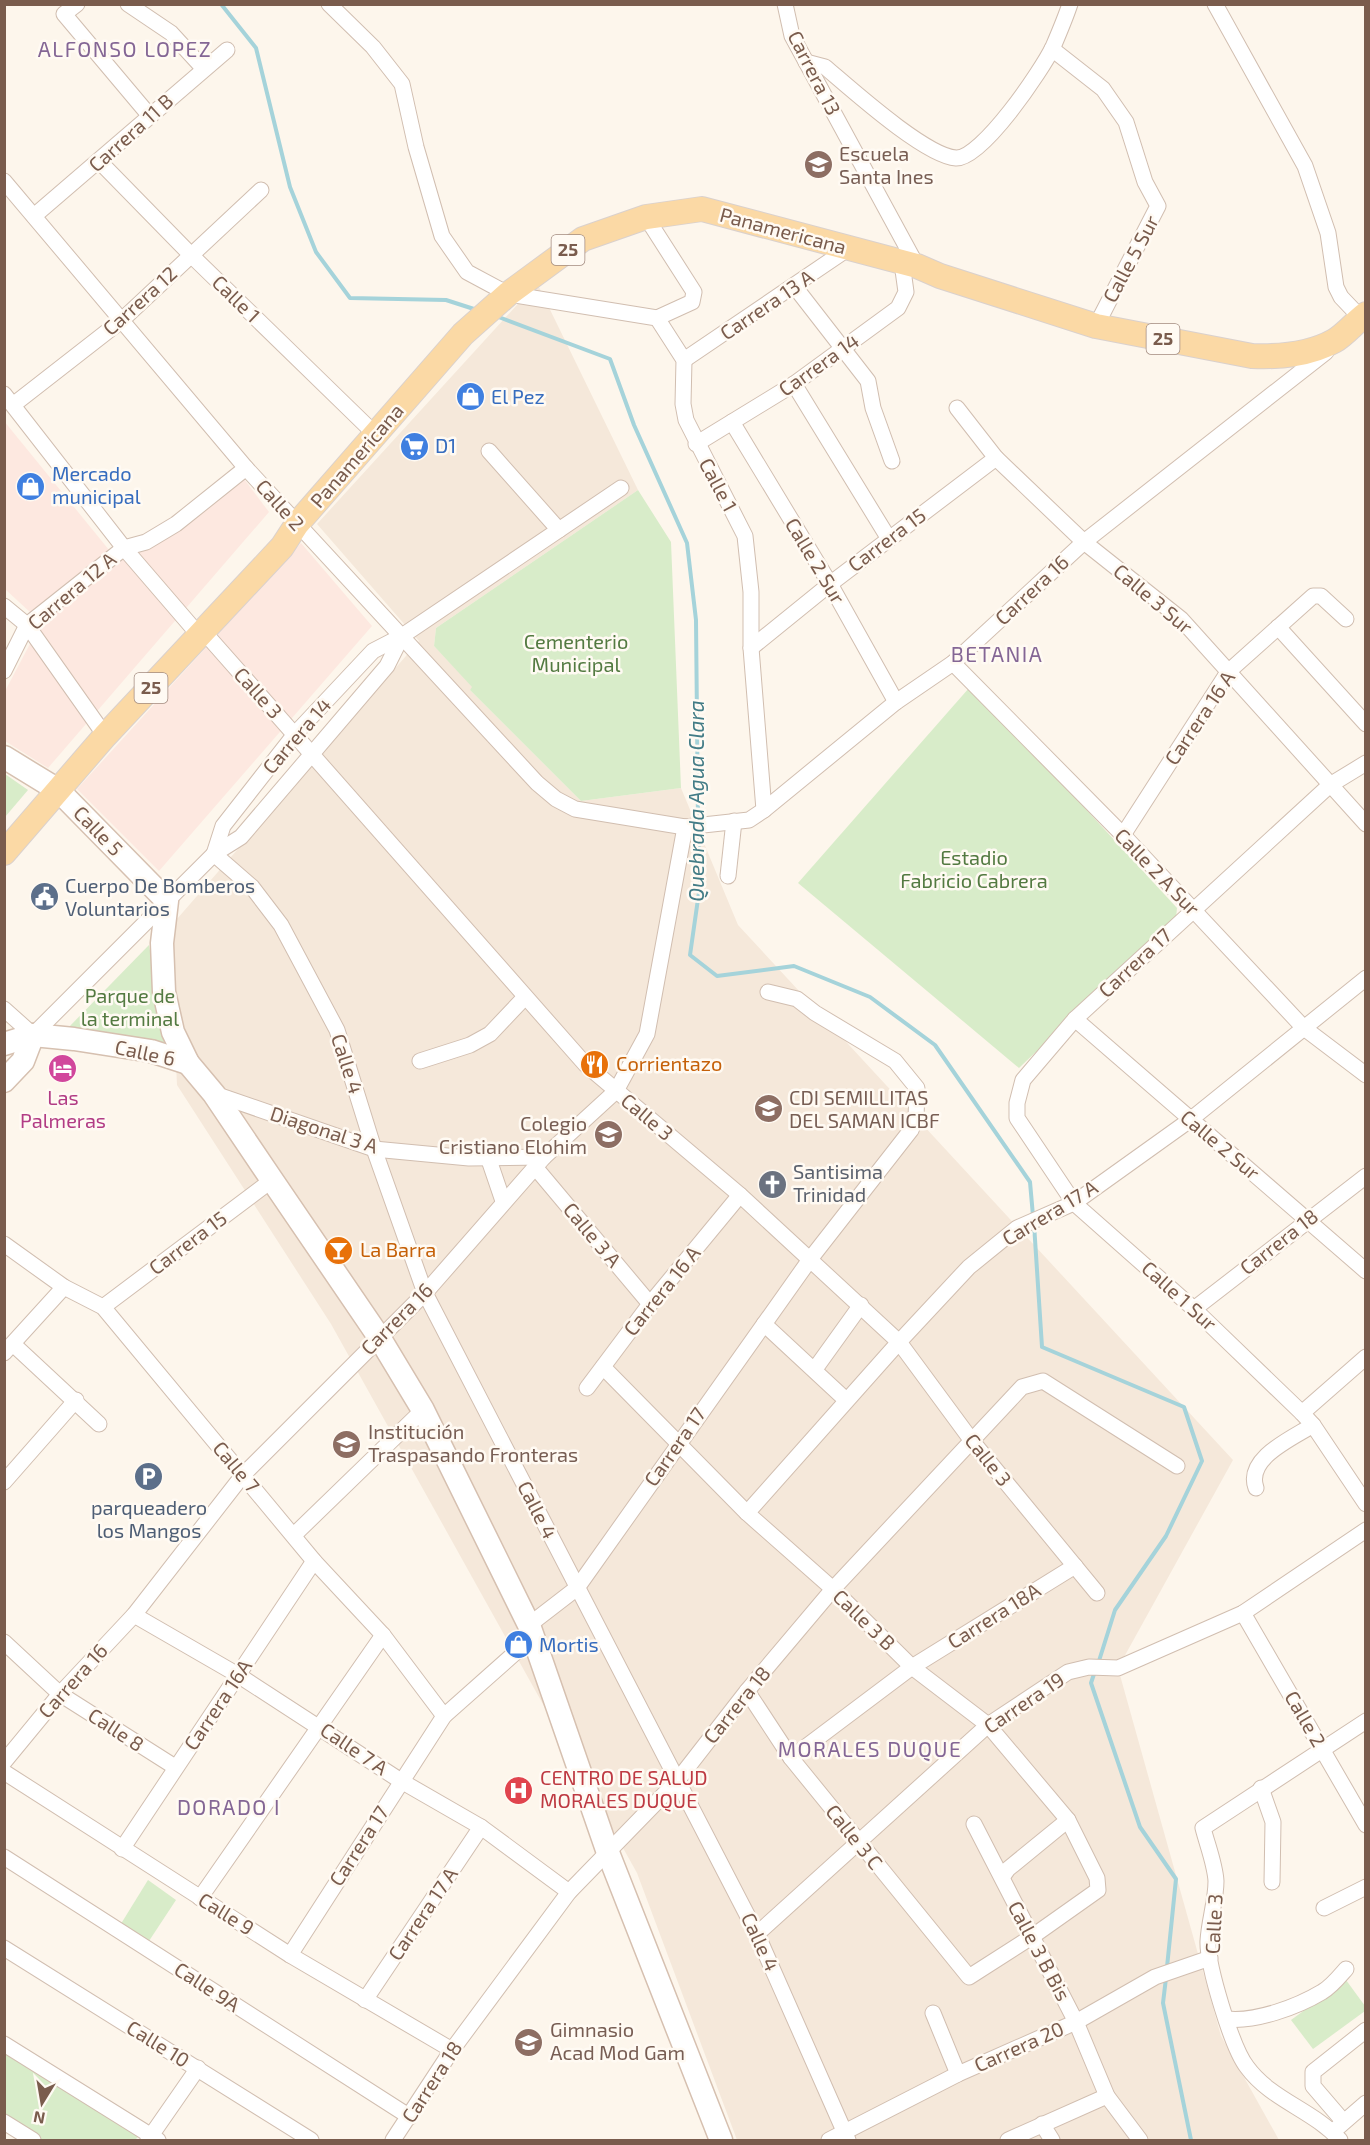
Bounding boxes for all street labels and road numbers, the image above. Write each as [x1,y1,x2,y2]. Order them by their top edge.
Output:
street label: Carrera 13 [783,26,846,119]
street label: Carrera 11 B [83,88,177,176]
street label: Panamericana [717,202,849,258]
street label: Calle 5 Sur [1097,211,1163,306]
road number: 25 [552,235,584,265]
street label: Carrera 12 [97,261,181,340]
street label: Carrera 13 A [715,264,818,344]
street label: Calle 1 [208,270,266,327]
road number: 25 [1146,324,1180,354]
street label: Carrera 14 [774,328,863,401]
street label: Panamericana [305,398,408,512]
street label: Calle 1 [695,454,743,516]
street label: Calle 2 [252,474,310,535]
street label: Carrera 15 [843,502,930,576]
street label: Calle 2 Sur [781,513,851,608]
street label: Carrera 12 A [22,546,121,634]
street label: Carrera 16 [990,549,1073,629]
street label: Calle 3 Sur [1109,558,1198,638]
street label: Calle 3 [230,662,288,723]
street label: Carrera 16 A [1159,665,1240,769]
road number: 25 [134,673,168,703]
street label: Carrera 14 [257,693,336,778]
street label: Calle 5 [69,800,128,860]
street label: Calle 2 A Sur [1110,823,1205,920]
street label: Carrera 17 [1093,923,1176,1002]
street label: Calle 4 [327,1031,369,1097]
street label: Calle 6 [113,1034,177,1070]
street label: Calle 3 [617,1088,679,1145]
street label: Diagonal 3 A [267,1100,382,1158]
street label: Calle 2 Sur [1176,1104,1265,1184]
street label: Carrera 17 A [997,1174,1102,1250]
street label: Calle 3 A [559,1197,627,1272]
street label: Carrera 18 [1235,1203,1322,1279]
street label: Carrera 15 [144,1205,231,1279]
street label: Carrera 16 A [618,1240,705,1340]
street label: Calle 1 Sur [1137,1255,1222,1335]
street label: Carrera 16 [355,1277,437,1359]
street label: Carrera 17 [638,1402,710,1490]
street label: Calle 3 [960,1428,1017,1490]
street label: Calle 7 [208,1436,265,1497]
street label: Calle 4 [513,1477,563,1543]
street label: Carrera 18A [943,1577,1045,1653]
street label: Calle 3 B [829,1584,901,1655]
street label: Carrera 16 [33,1638,112,1722]
street label: Carrera 16A [178,1654,257,1754]
street label: Carrera 18 [698,1661,775,1748]
street label: Carrera 19 [979,1667,1068,1738]
street label: Calle 2 [1280,1686,1331,1751]
street label: Calle 8 [84,1702,149,1756]
street label: Calle 7 A [316,1717,393,1780]
street label: Calle 3 C [821,1799,888,1874]
street label: Carrera 17 [323,1801,393,1890]
street label: Carrera 17 A [382,1862,462,1964]
street label: Calle 9 [194,1887,259,1939]
street label: Calle 3 [1199,1893,1227,1955]
street label: Calle 3 B Bis [1004,1897,1076,2004]
street label: Calle 4 [737,1909,785,1975]
street label: Calle 9A [170,1956,245,2017]
street label: Calle 10 [123,2015,194,2072]
street label: Carrera 20 [970,2016,1067,2077]
street label: Carrera 18 [396,2036,466,2127]

